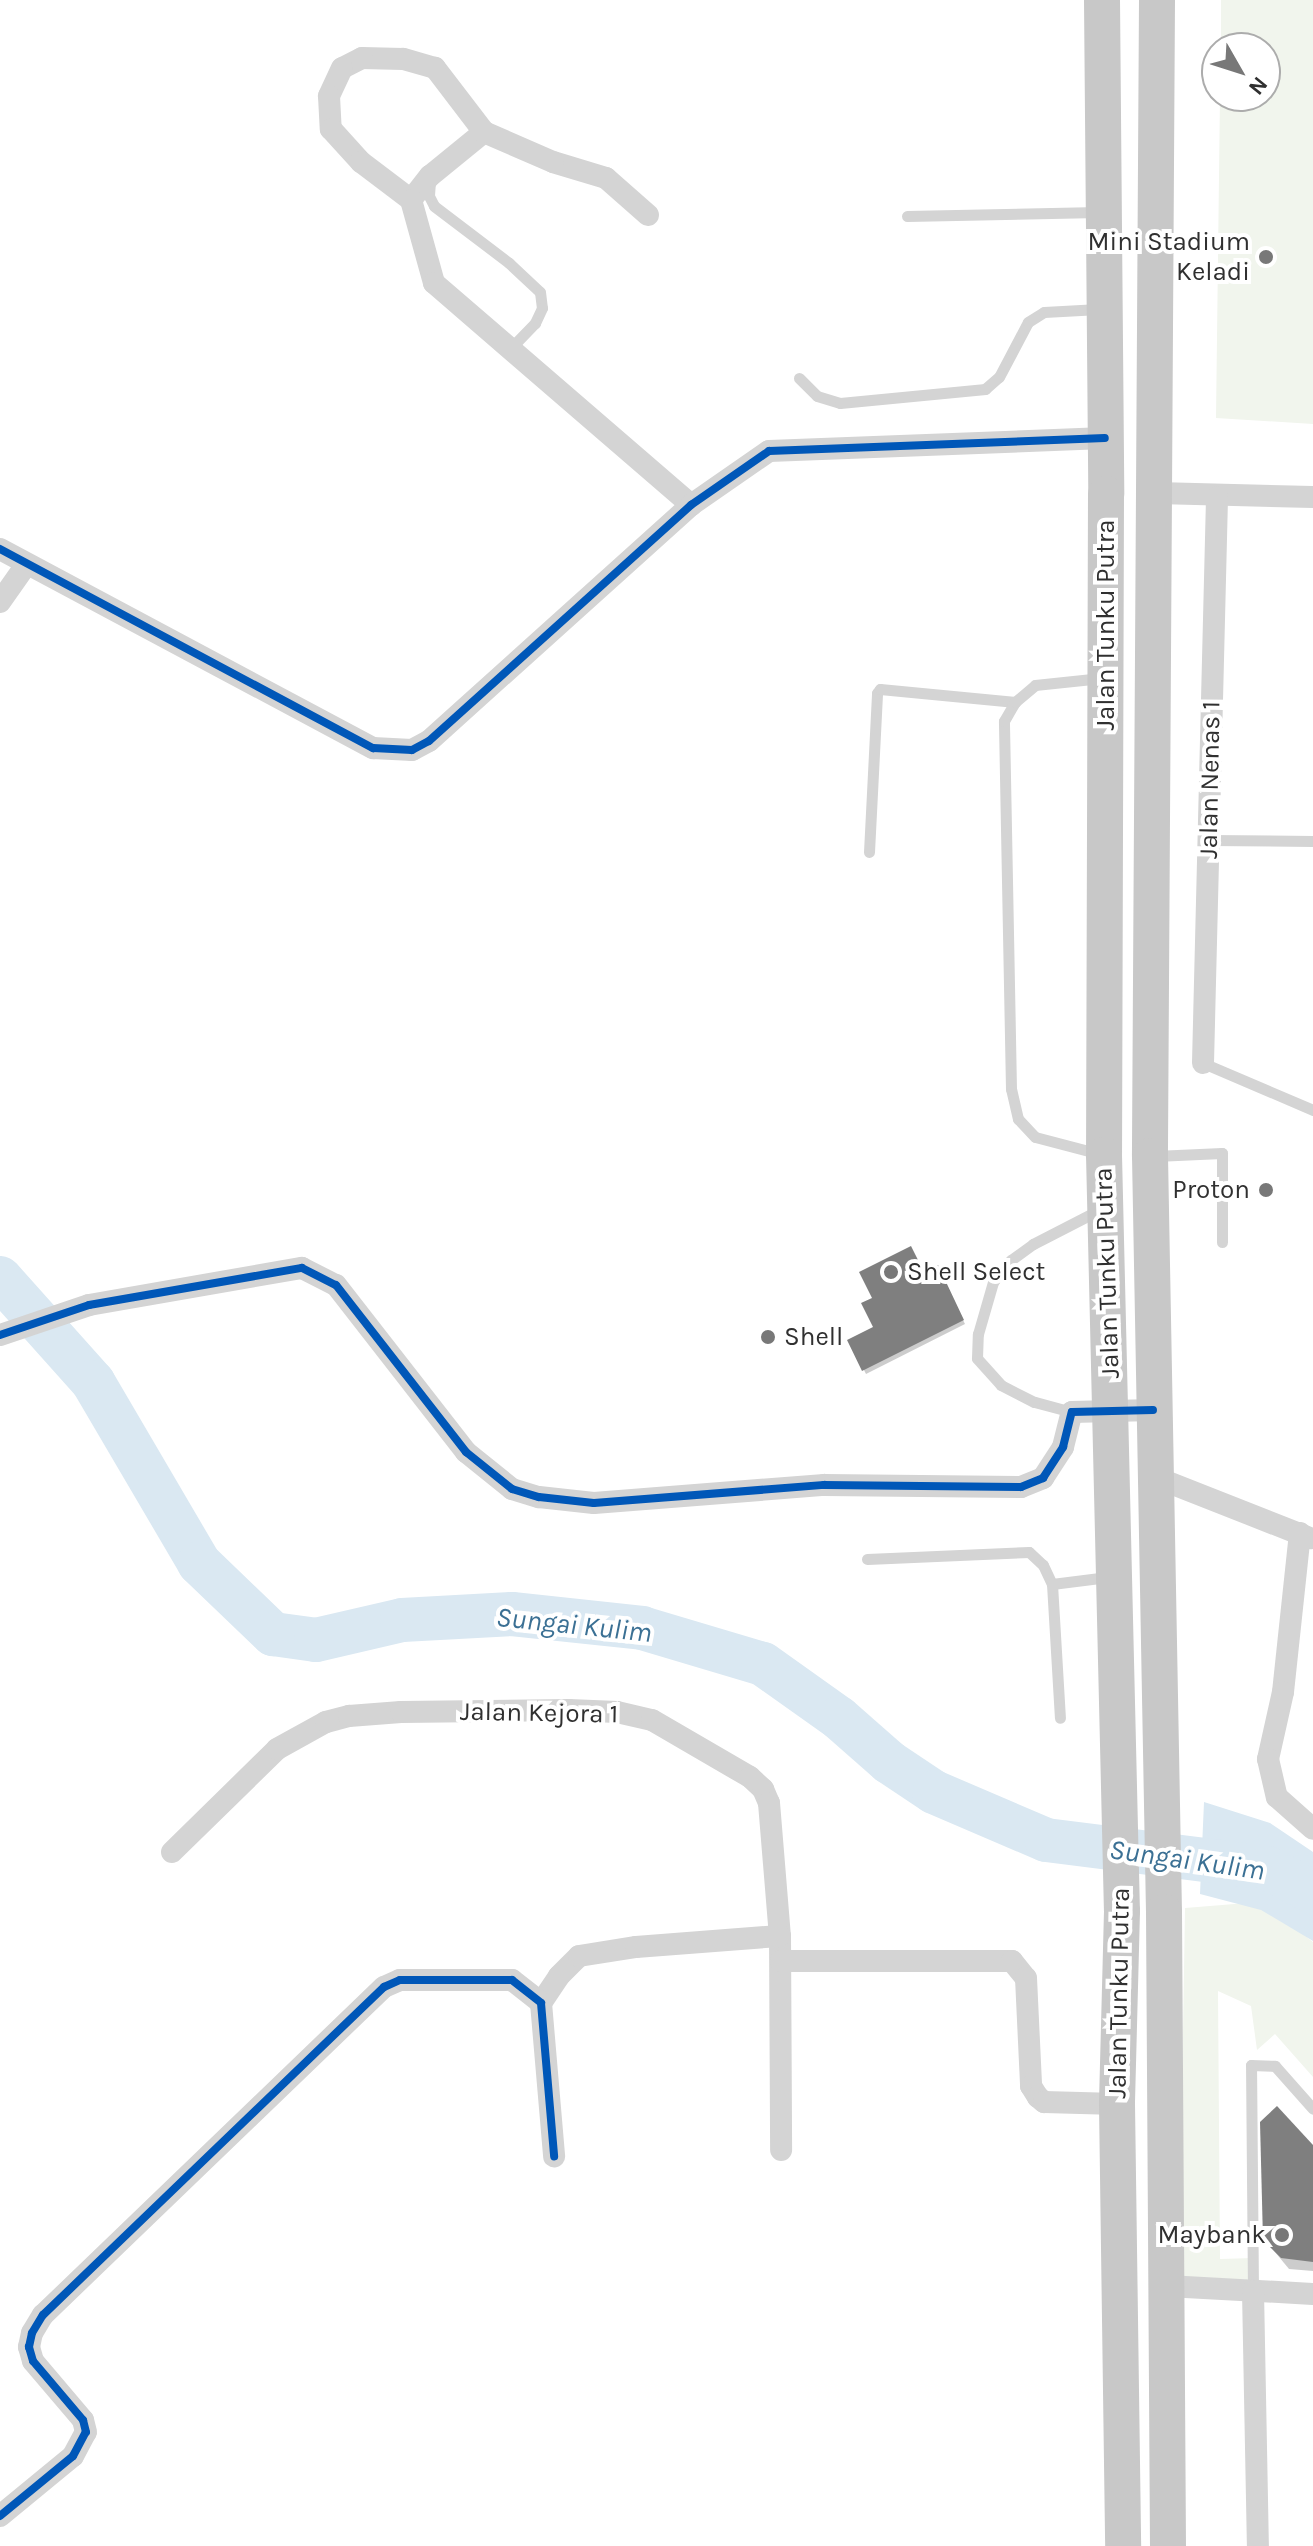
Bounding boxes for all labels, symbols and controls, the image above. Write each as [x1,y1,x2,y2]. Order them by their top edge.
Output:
north arrow [1201,32,1281,112]
text: N [1243,72,1273,100]
place label: Mini Stadium Keladi [1088,226,1250,288]
marker: Mini Stadium Keladi [1257,248,1275,266]
street label: Jalan Tunku Putra [1090,519,1122,731]
street label: Jalan Nenas 1 [1193,701,1227,859]
street label: Jalan Tunku Putra [1088,1167,1126,1379]
place label: Proton [1172,1174,1250,1206]
marker: Proton [1257,1181,1275,1199]
place label: Shell Select [907,1256,1045,1288]
marker: Shell Select [882,1263,900,1281]
place label: Shell [784,1321,843,1353]
marker: Shell [759,1328,777,1346]
water label: Sungai Kulim [495,1600,653,1650]
street label: Jalan Kejora 1 [460,1696,618,1730]
water label: Sungai Kulim [1107,1832,1267,1888]
street label: Jalan Tunku Putra [1102,1887,1136,2099]
place label: Maybank [1158,2219,1266,2251]
marker: Maybank [1273,2226,1291,2244]

